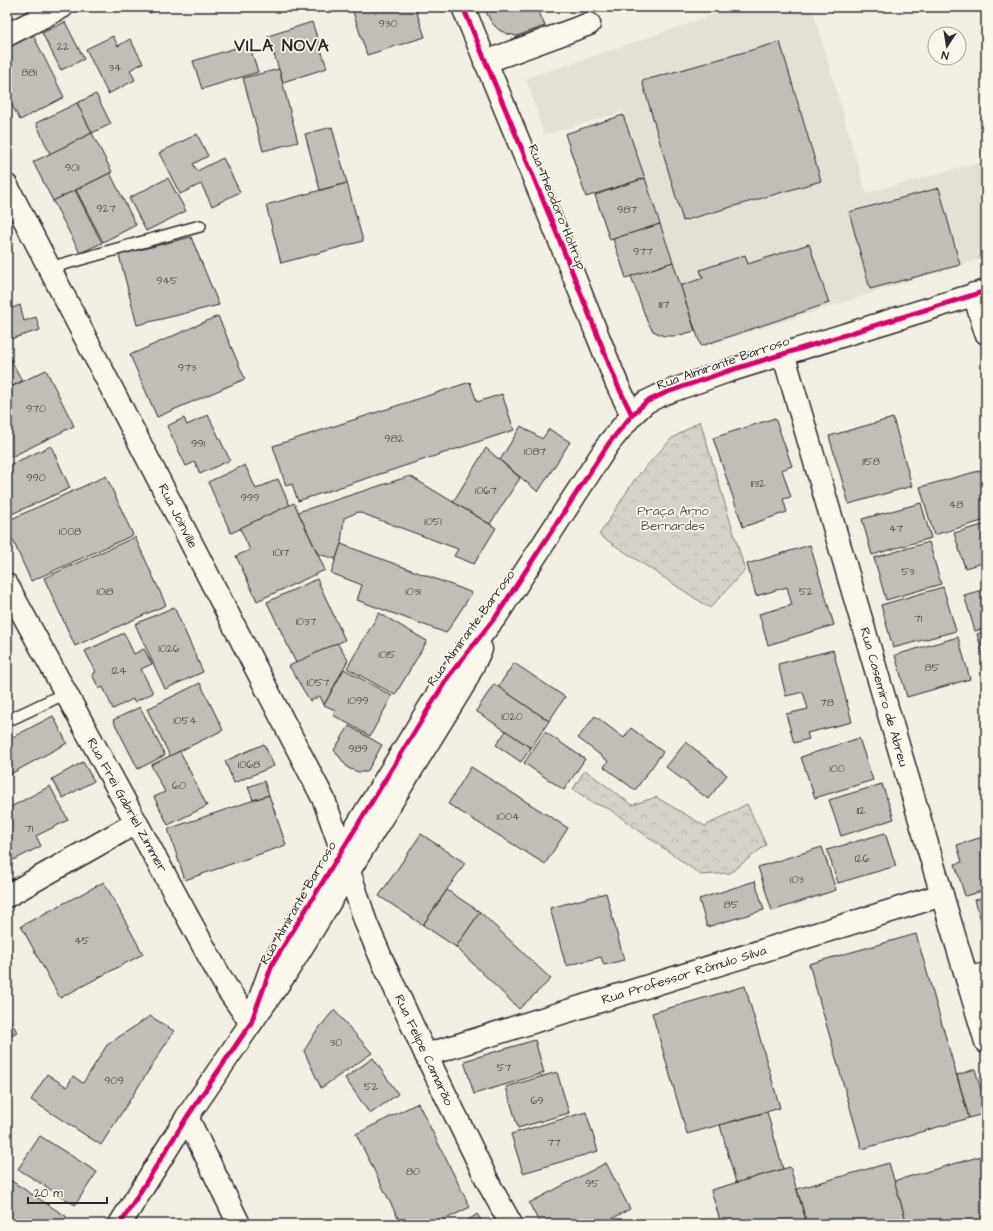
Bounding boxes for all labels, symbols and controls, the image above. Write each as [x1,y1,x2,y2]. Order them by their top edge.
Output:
house number: 930 [379,16,397,31]
north arrow [927,26,967,66]
district label: VILA NOVA [233,34,330,58]
house number: 22 [57,39,70,54]
text: N [940,47,950,63]
house number: 34 [108,60,122,75]
house number: 881 [21,65,37,80]
street label: Rua Theodoro Holtrup [524,142,590,272]
house number: 901 [65,160,80,175]
house number: 927 [96,201,116,216]
house number: 987 [617,202,637,217]
house number: 977 [633,244,653,259]
house number: 945 [156,273,178,288]
house number: 1117 [659,297,670,312]
street label: Rua Almirante Barroso [654,332,792,394]
house number: 973 [178,360,197,375]
house number: 970 [26,401,46,416]
house number: 982 [384,431,405,446]
house number: 991 [191,436,206,451]
house number: 1087 [524,444,546,459]
house number: 1158 [862,454,880,469]
house number: 990 [26,470,46,485]
house number: 1132 [751,476,766,491]
street label: Rua Joinville [154,481,202,551]
house number: 1067 [475,483,497,498]
house number: 999 [241,490,259,505]
house number: 48 [949,497,963,512]
park label: Praça Arno Bernardes [637,502,709,535]
house number: 1051 [424,514,442,529]
house number: 47 [889,521,903,536]
house number: 1008 [59,524,81,539]
house number: 1017 [273,545,289,560]
house number: 53 [901,564,915,579]
street label: Rua Almirante Barroso [423,566,520,690]
house number: 1018 [97,584,113,599]
house number: 1031 [405,584,421,599]
house number: 52 [799,584,814,599]
house number: 71 [914,611,923,626]
house number: 1037 [296,614,317,629]
street label: Rua Casemiro de Abreu [855,625,913,769]
house number: 1026 [158,641,180,656]
house number: 1015 [378,647,396,662]
house number: 85 [925,660,940,675]
house number: 124 [111,663,127,678]
house number: 1057 [307,675,330,690]
house number: 1099 [348,693,368,708]
house number: 78 [820,695,834,710]
house number: 1020 [501,709,523,724]
house number: 1054 [173,713,197,728]
street label: Rua Frei Gabriel Zimmer [83,735,171,875]
house number: 989 [348,741,368,756]
house number: 1068 [238,757,260,772]
house number: 100 [829,761,845,776]
house number: 60 [172,778,186,793]
house number: 112 [856,803,866,818]
house number: 1004 [497,809,520,824]
house number: 71 [25,821,34,836]
street label: Rua Almirante Barroso [255,838,341,968]
house number: 126 [855,851,869,866]
house number: 103 [790,872,804,887]
house number: 85 [724,897,739,912]
house number: 45 [74,933,90,948]
street label: Rua Professor Rômulo Silva [599,941,769,1009]
street label: Rua Felipe Camarão [390,991,458,1109]
house number: 30 [330,1035,342,1050]
house number: 57 [497,1060,512,1075]
house number: 909 [104,1073,124,1088]
house number: 52 [364,1079,379,1094]
house number: 69 [530,1093,544,1108]
house number: 77 [547,1135,561,1150]
house number: 80 [406,1164,420,1179]
house number: 95 [585,1176,599,1191]
scale bar [28,1179,107,1205]
text: 20 m [34,1185,63,1202]

